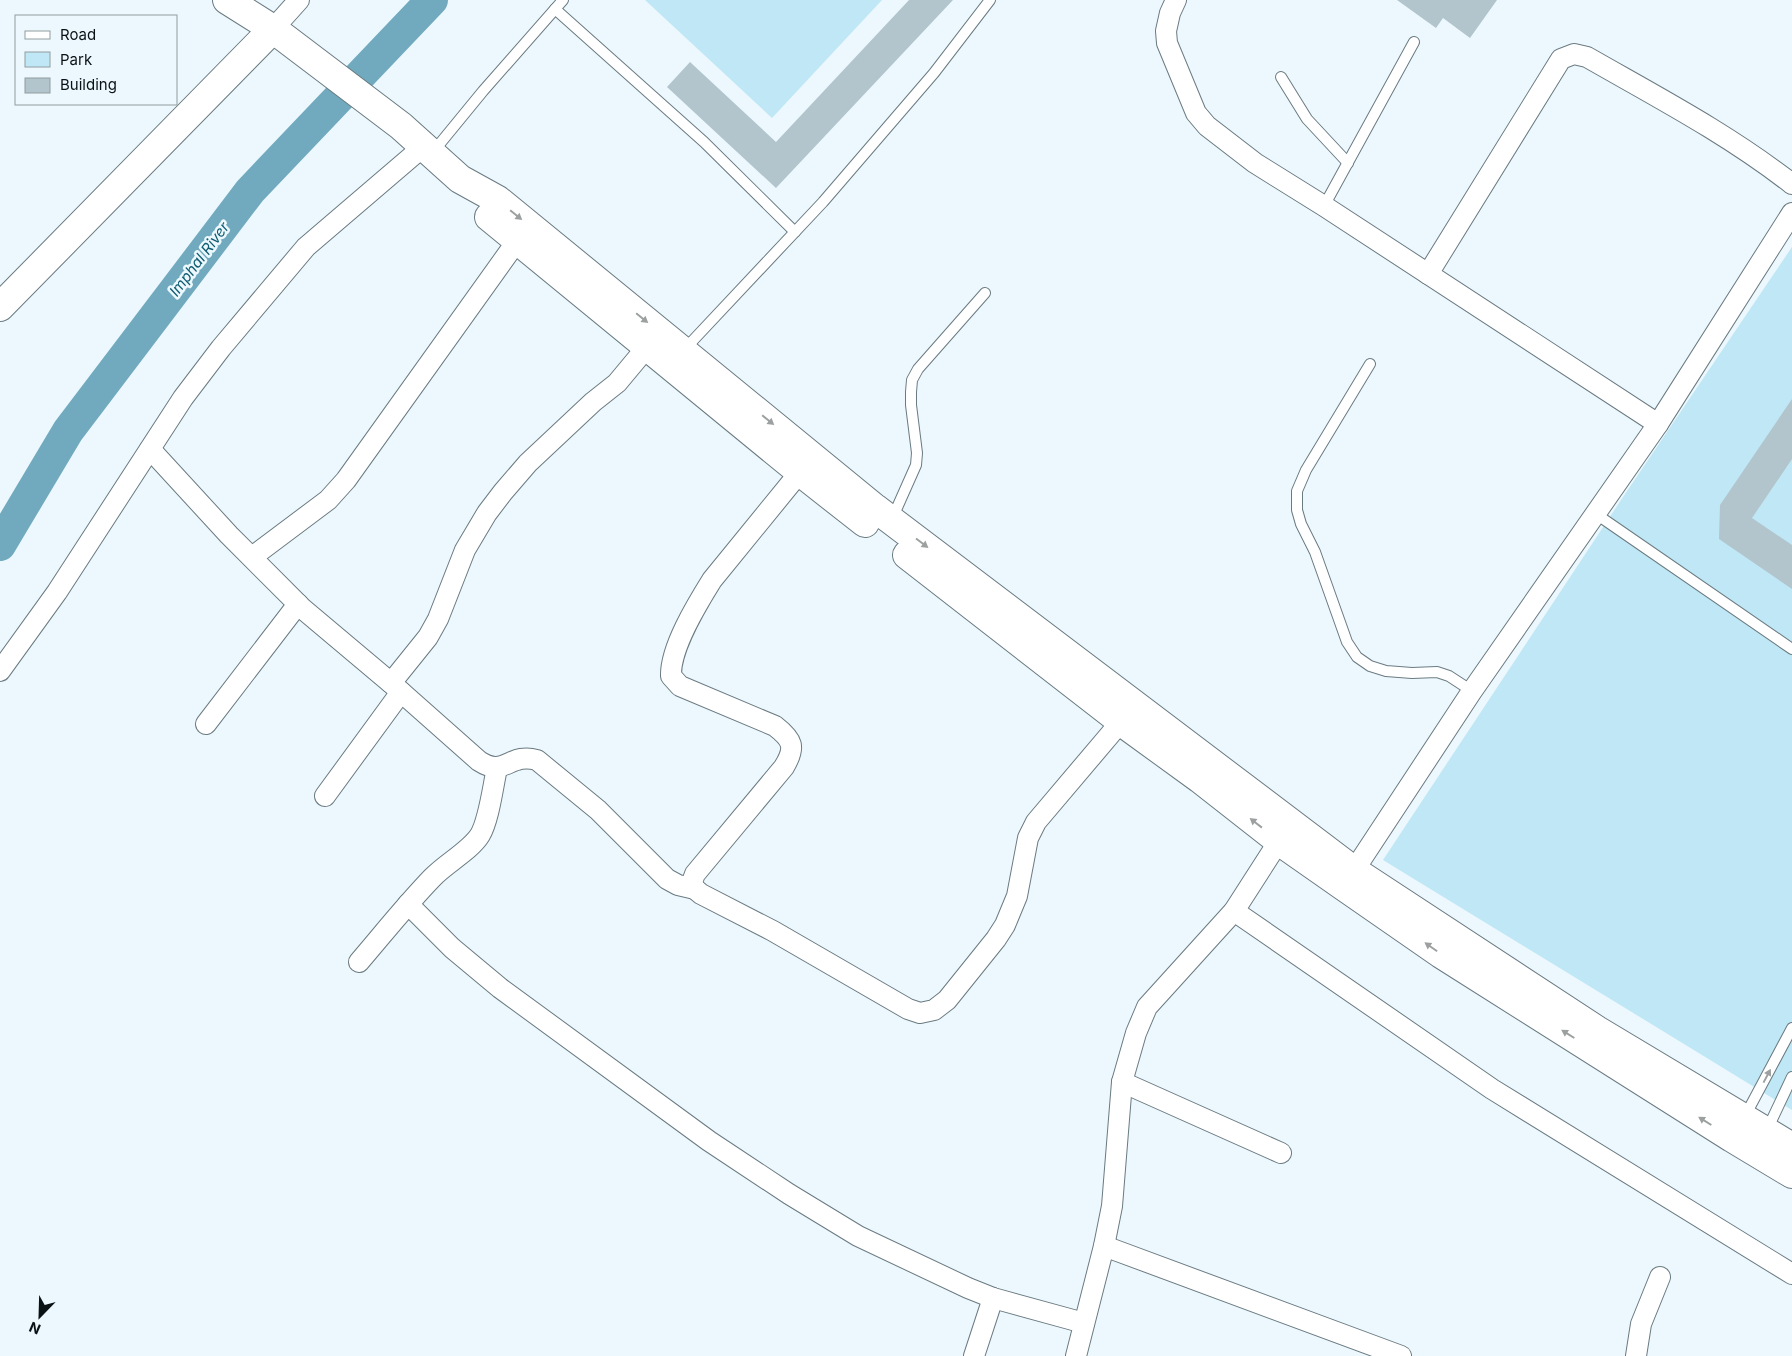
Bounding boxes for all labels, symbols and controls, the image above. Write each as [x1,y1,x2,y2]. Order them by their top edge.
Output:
legend [15,15,178,105]
text: Road [60,25,96,44]
text: Park [60,50,93,69]
text: Building [60,75,117,94]
one-way arrow [509,209,522,220]
water label: Imphal River [165,218,233,300]
one-way arrow [635,312,648,323]
one-way arrow [761,415,774,426]
one-way arrow [915,538,928,549]
one-way arrow [1250,817,1263,828]
one-way arrow [1424,942,1438,952]
one-way arrow [1562,1030,1575,1039]
one-way arrow [1762,1069,1771,1083]
one-way arrow [1699,1117,1712,1126]
north arrow [15,1291,65,1341]
text: N [26,1319,43,1338]

